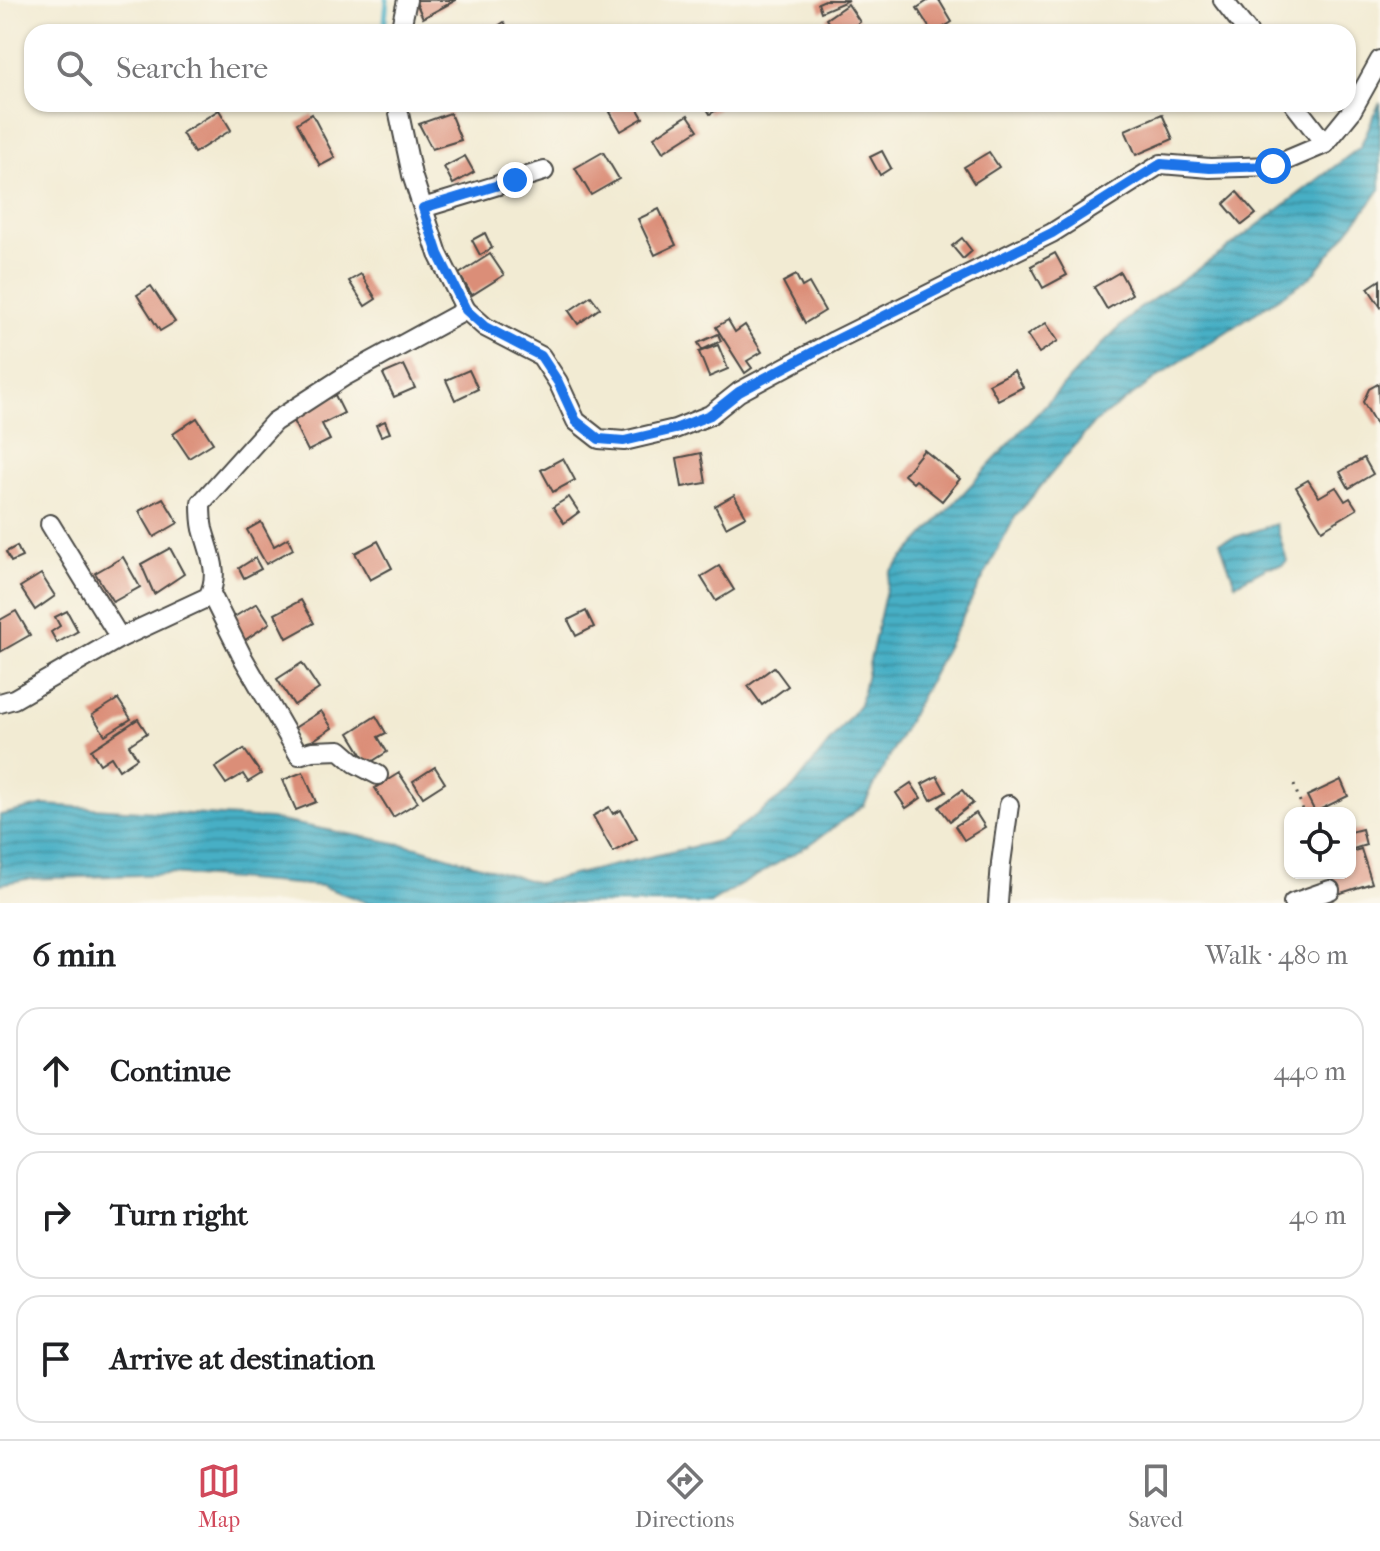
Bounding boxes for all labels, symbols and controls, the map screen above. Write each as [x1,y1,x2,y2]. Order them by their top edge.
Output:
search box [24,24,1356,112]
icon: search [52,46,96,90]
text: Search here [116,51,268,86]
route start [1255,148,1291,184]
route end [497,162,533,198]
map controls [1284,807,1356,879]
button: locate [1284,807,1356,879]
text: 6 min [32,935,116,975]
text: Walk · 480 m [1205,940,1348,971]
icon: ahead [34,1049,78,1093]
text: Continue [110,1054,231,1089]
text: 440 m [1274,1056,1346,1087]
icon: right [34,1193,78,1237]
text: Turn right [110,1198,248,1233]
text: 40 m [1289,1200,1346,1231]
icon: arrive [34,1337,78,1381]
text: Arrive at destination [110,1342,375,1377]
tab: Map [197,1459,241,1533]
tab: Directions [635,1459,734,1533]
tab: Saved [1128,1459,1183,1533]

